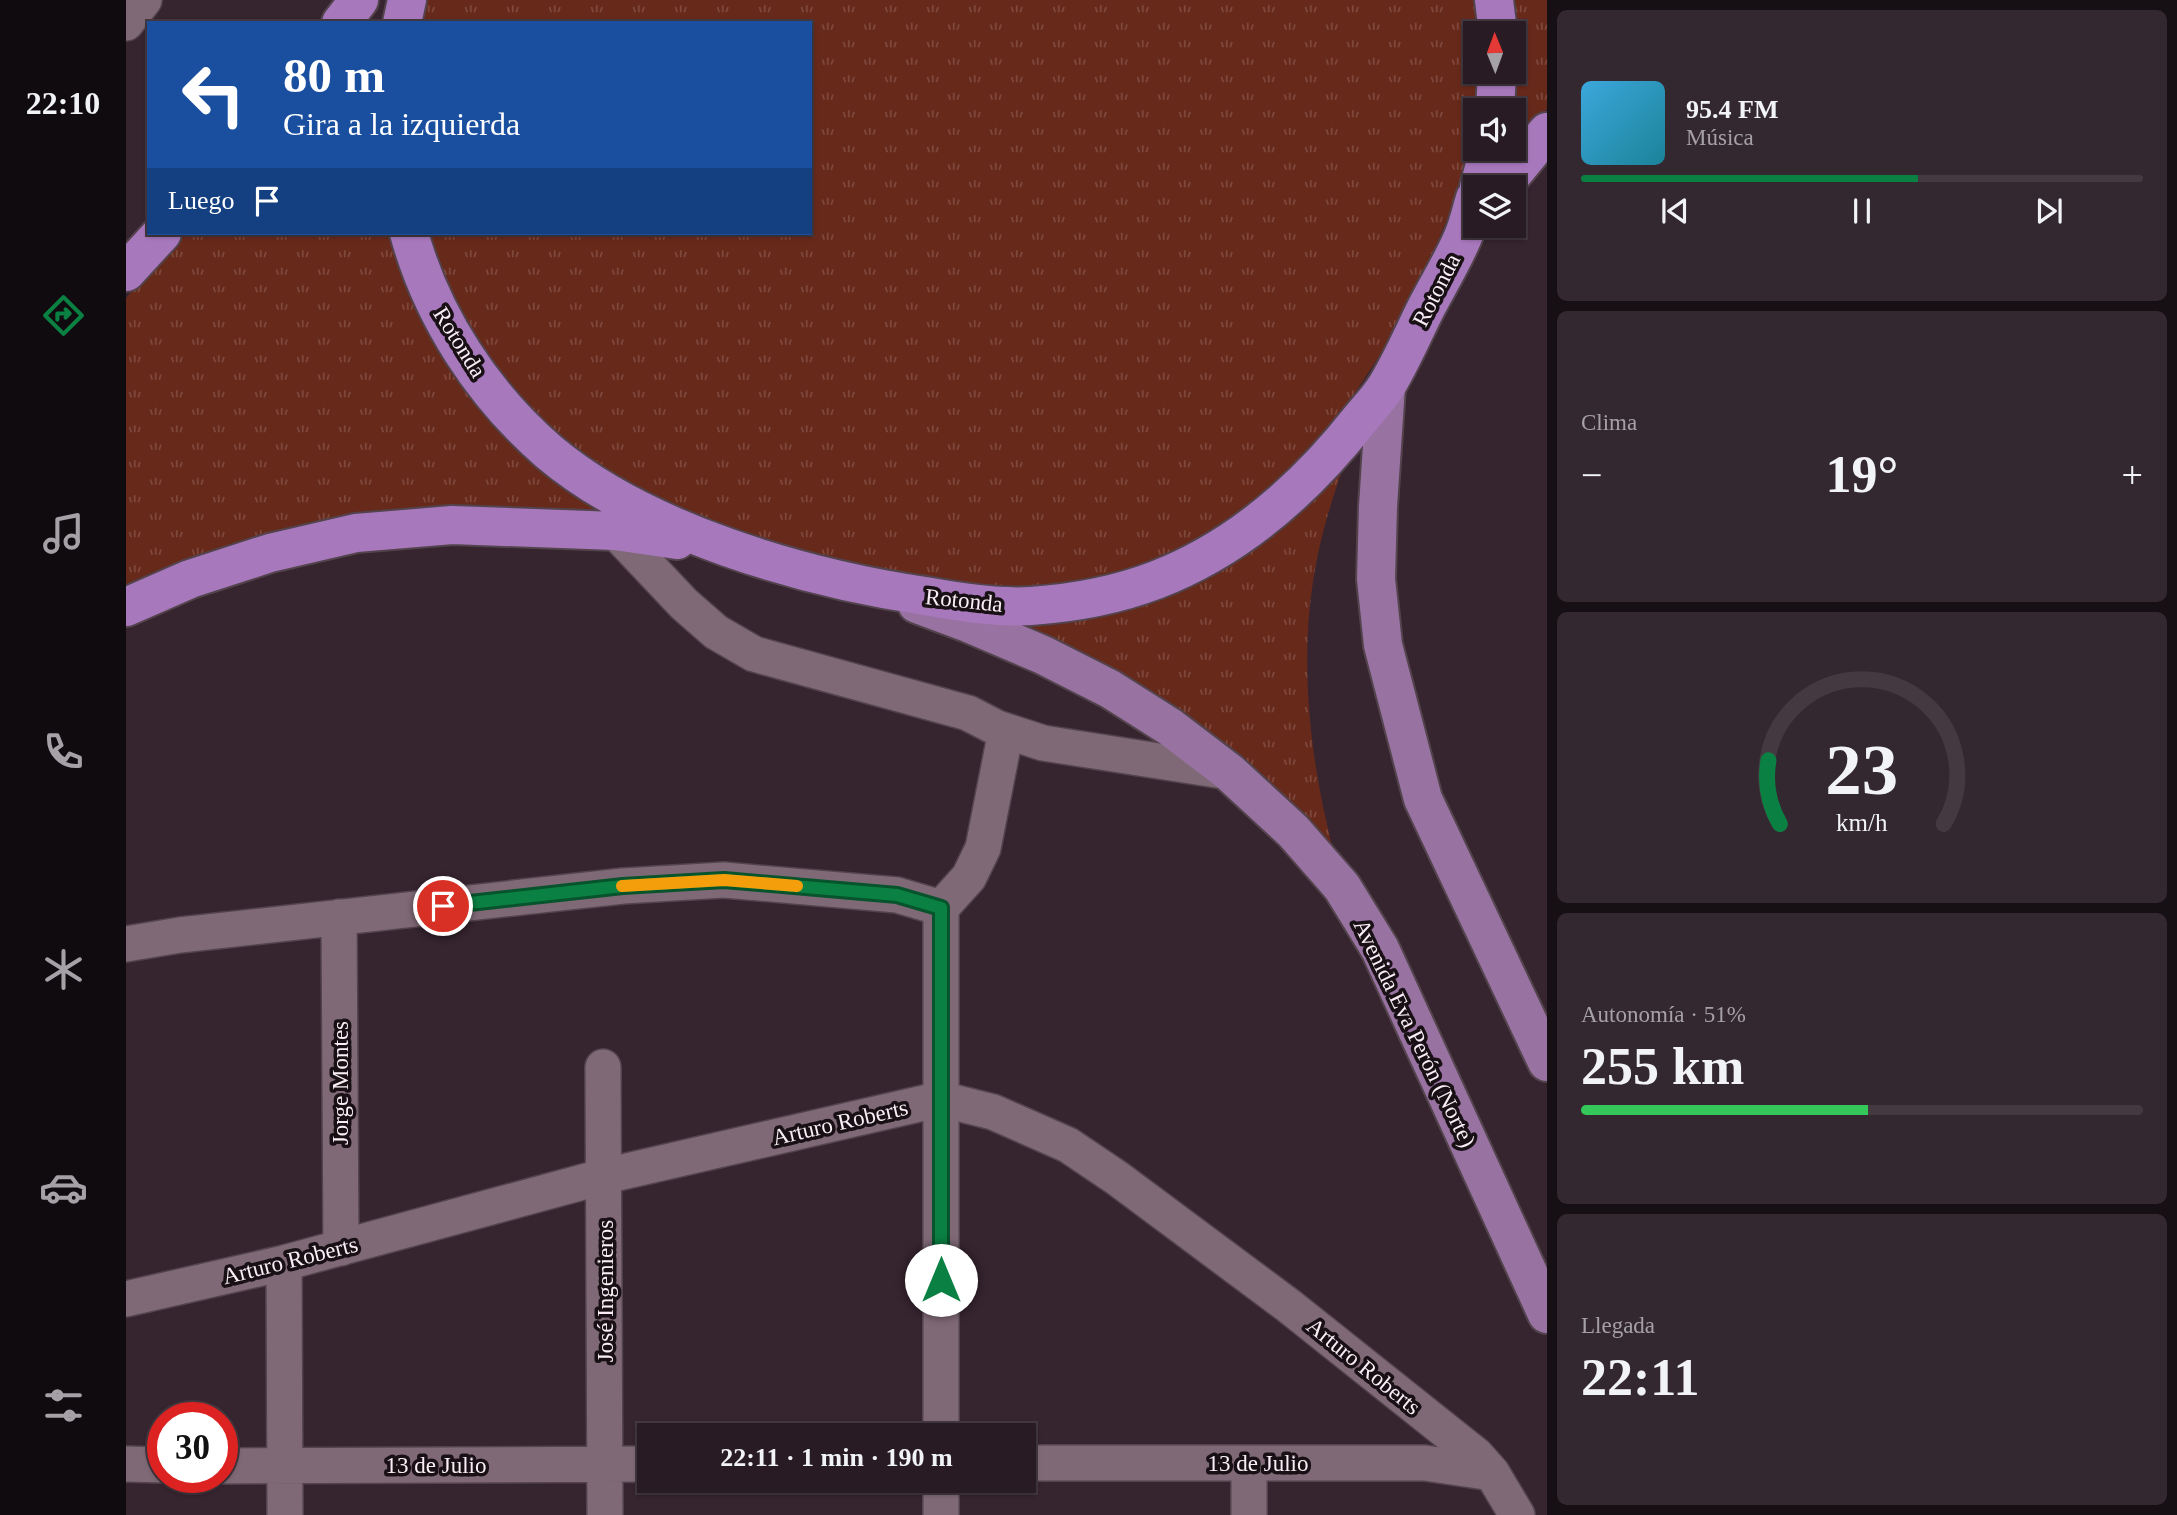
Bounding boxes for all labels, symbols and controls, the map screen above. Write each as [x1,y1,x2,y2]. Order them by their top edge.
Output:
north arrow [1463,21,1526,84]
map controls [1463,21,1526,238]
text: 80 m [283,48,385,103]
icon: left [168,49,259,140]
text: 22:10 [26,85,100,121]
text: 95.4 FM [1686,95,1778,124]
button: sound [1463,98,1526,161]
text: Gira a la izquierda [283,106,520,142]
text: Música [1686,125,1754,150]
button: layers [1463,175,1526,238]
icon: arrive [248,182,286,220]
text: Luego [168,186,234,215]
icon: previous [1656,192,1694,230]
icon: pause [1843,192,1881,230]
icon: next [2030,192,2068,230]
street label: Rotonda [1408,250,1465,331]
icon: directions [39,291,88,340]
street label: Rotonda [428,303,491,382]
text: Clima [1581,410,1637,435]
text: 19° [1826,446,1898,503]
text: − [1581,454,1602,496]
text: + [2122,454,2143,496]
icon: music [39,509,88,558]
street label: Rotonda [924,584,1004,617]
icon: phone [39,727,88,776]
text: 23 [1826,729,1898,810]
text: km/h [1836,808,1888,835]
pin [413,876,473,936]
icon: arrive [424,887,462,925]
street label: Avenida Eva Perón (Norte) [1348,915,1481,1151]
icon: climate [39,945,88,994]
text: Autonomía · 51% [1581,1002,1746,1027]
street label: Jorge Montes [328,1021,353,1145]
text: 255 km [1581,1038,1744,1095]
street label: Arturo Roberts [770,1095,911,1150]
icon: car [39,1163,88,1212]
street label: José Ingenieros [593,1220,618,1362]
street label: Arturo Roberts [220,1232,360,1289]
position arrow [904,1243,978,1317]
street label: Arturo Roberts [1302,1313,1425,1420]
text: Llegada [1581,1313,1655,1338]
text: 22:11 [1581,1349,1699,1406]
icon: filters [39,1381,88,1430]
speed limit sign: 30 [147,1402,238,1493]
text: 22:11 · 1 min · 190 m [720,1443,953,1472]
street label: 13 de Julio [1208,1451,1308,1476]
street label: 13 de Julio [386,1453,486,1478]

